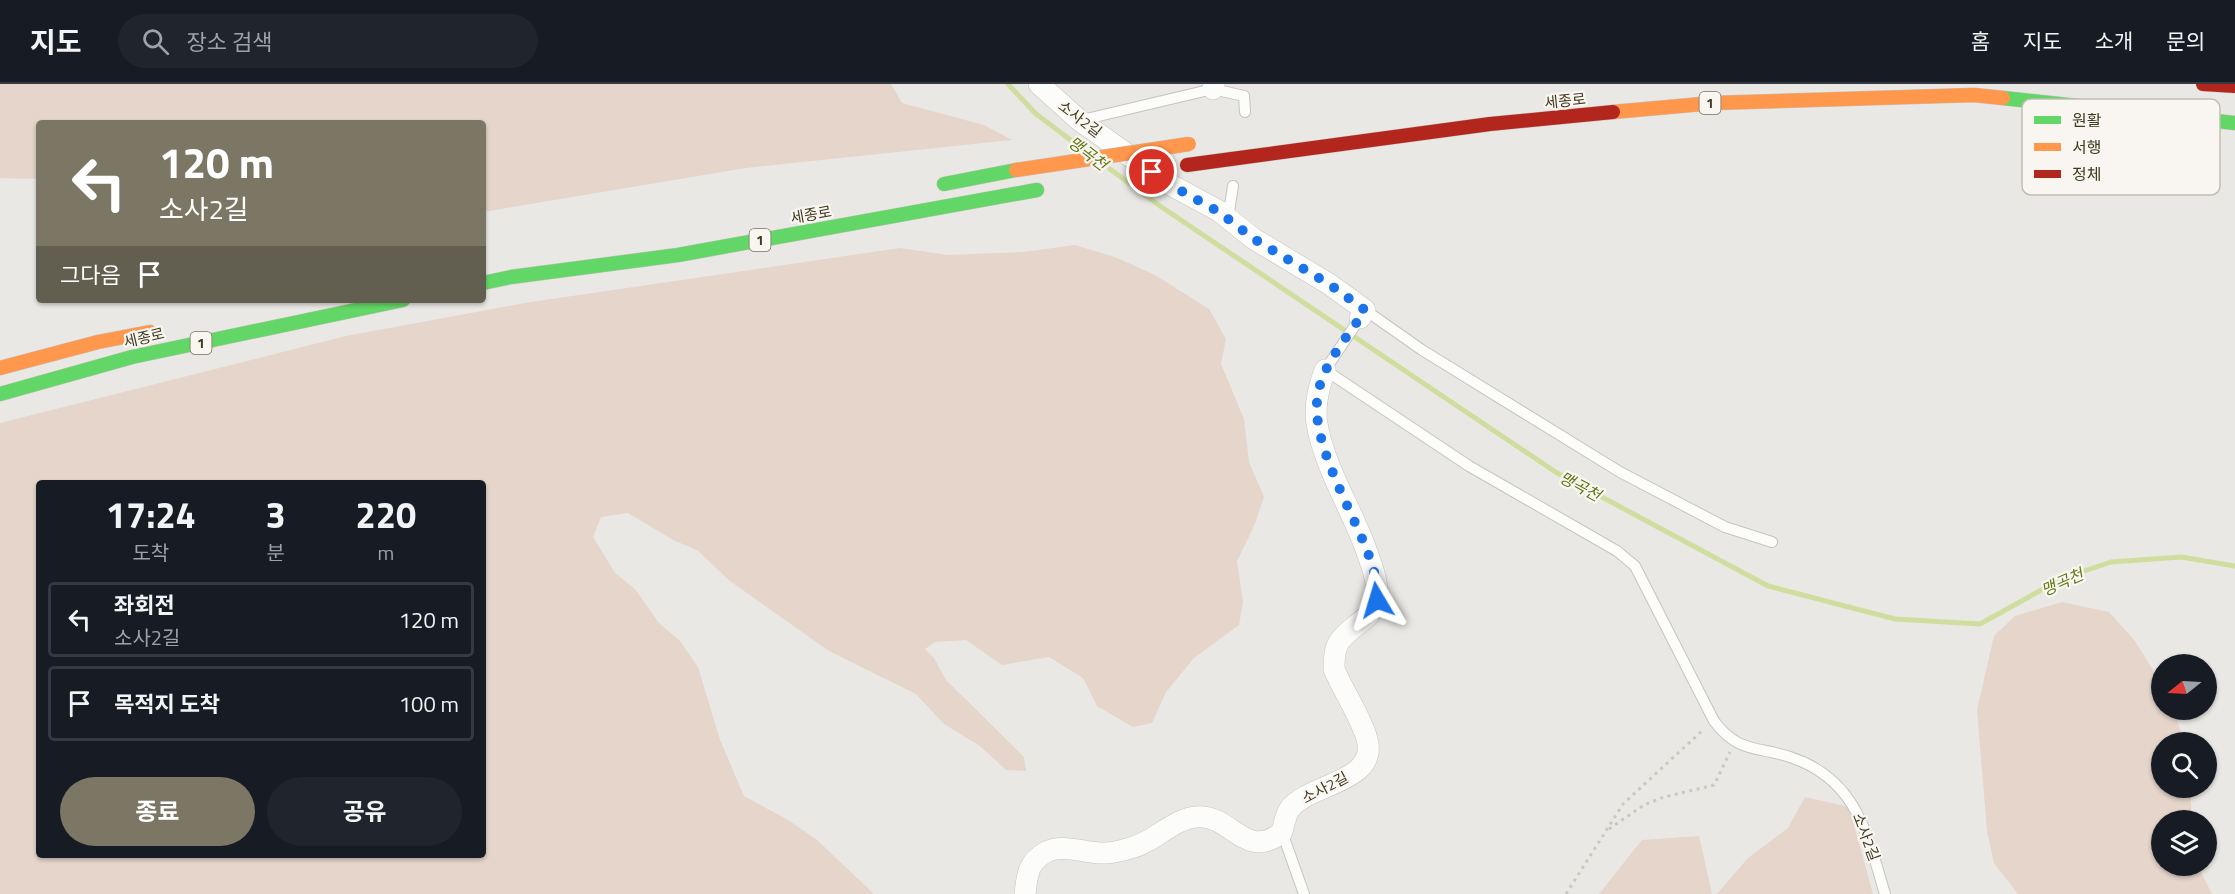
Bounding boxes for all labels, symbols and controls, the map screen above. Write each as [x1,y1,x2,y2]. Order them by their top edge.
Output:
search box [118,14,538,68]
text: 지도 [30,20,82,63]
icon: search [139,25,172,58]
text: 장소 검색 [187,25,272,59]
text: 홈 [1971,25,1990,57]
text: 지도 [2023,25,2062,57]
text: 소개 [2095,25,2133,57]
text: 문의 [2166,25,2205,57]
street label: 세종로 [1543,87,1587,114]
road number: 1 [1700,92,1720,114]
street label: 소사2길 [1053,94,1107,143]
legend [2022,99,2220,195]
text: 원활 [2072,108,2102,132]
text: 120 m [159,130,274,194]
water label: 맹곡천 [1063,130,1115,177]
text: 서행 [2072,135,2101,159]
icon: left [60,144,138,222]
pin [1126,146,1177,197]
icon: arrive [1135,155,1168,188]
text: 정체 [2072,162,2101,186]
text: 소사2길 [159,188,249,229]
street label: 세종로 [789,200,833,229]
road number: 1 [750,229,771,251]
text: 그다음 [60,258,121,292]
icon: arrive [133,258,166,291]
street label: 세종로 [121,322,167,353]
road number: 1 [190,332,212,354]
water label: 맹곡천 [1555,465,1607,508]
text: 17:24 [106,487,196,542]
text: 3 [266,487,286,542]
text: 220 [356,487,416,542]
text: 도착 [132,537,169,568]
text: 분 [266,537,285,568]
text: m [377,537,394,568]
water label: 맹곡천 [2037,561,2089,602]
position arrow [1345,568,1409,632]
text: 좌회전 [114,588,175,622]
icon: left [63,603,96,636]
text: 120 m [399,603,459,637]
text: 소사2길 [114,622,180,653]
north arrow [2151,654,2217,720]
map controls [2151,654,2217,876]
icon: arrive [63,687,96,720]
text: 목적지 도착 [114,687,220,721]
text: 100 m [399,687,459,721]
button: search [2151,732,2217,798]
street label: 소사2길 [1297,766,1352,809]
button: 종료 [60,777,255,846]
button: 공유 [267,777,462,846]
street label: 소사2길 [1847,809,1886,864]
button: layers [2151,810,2217,876]

